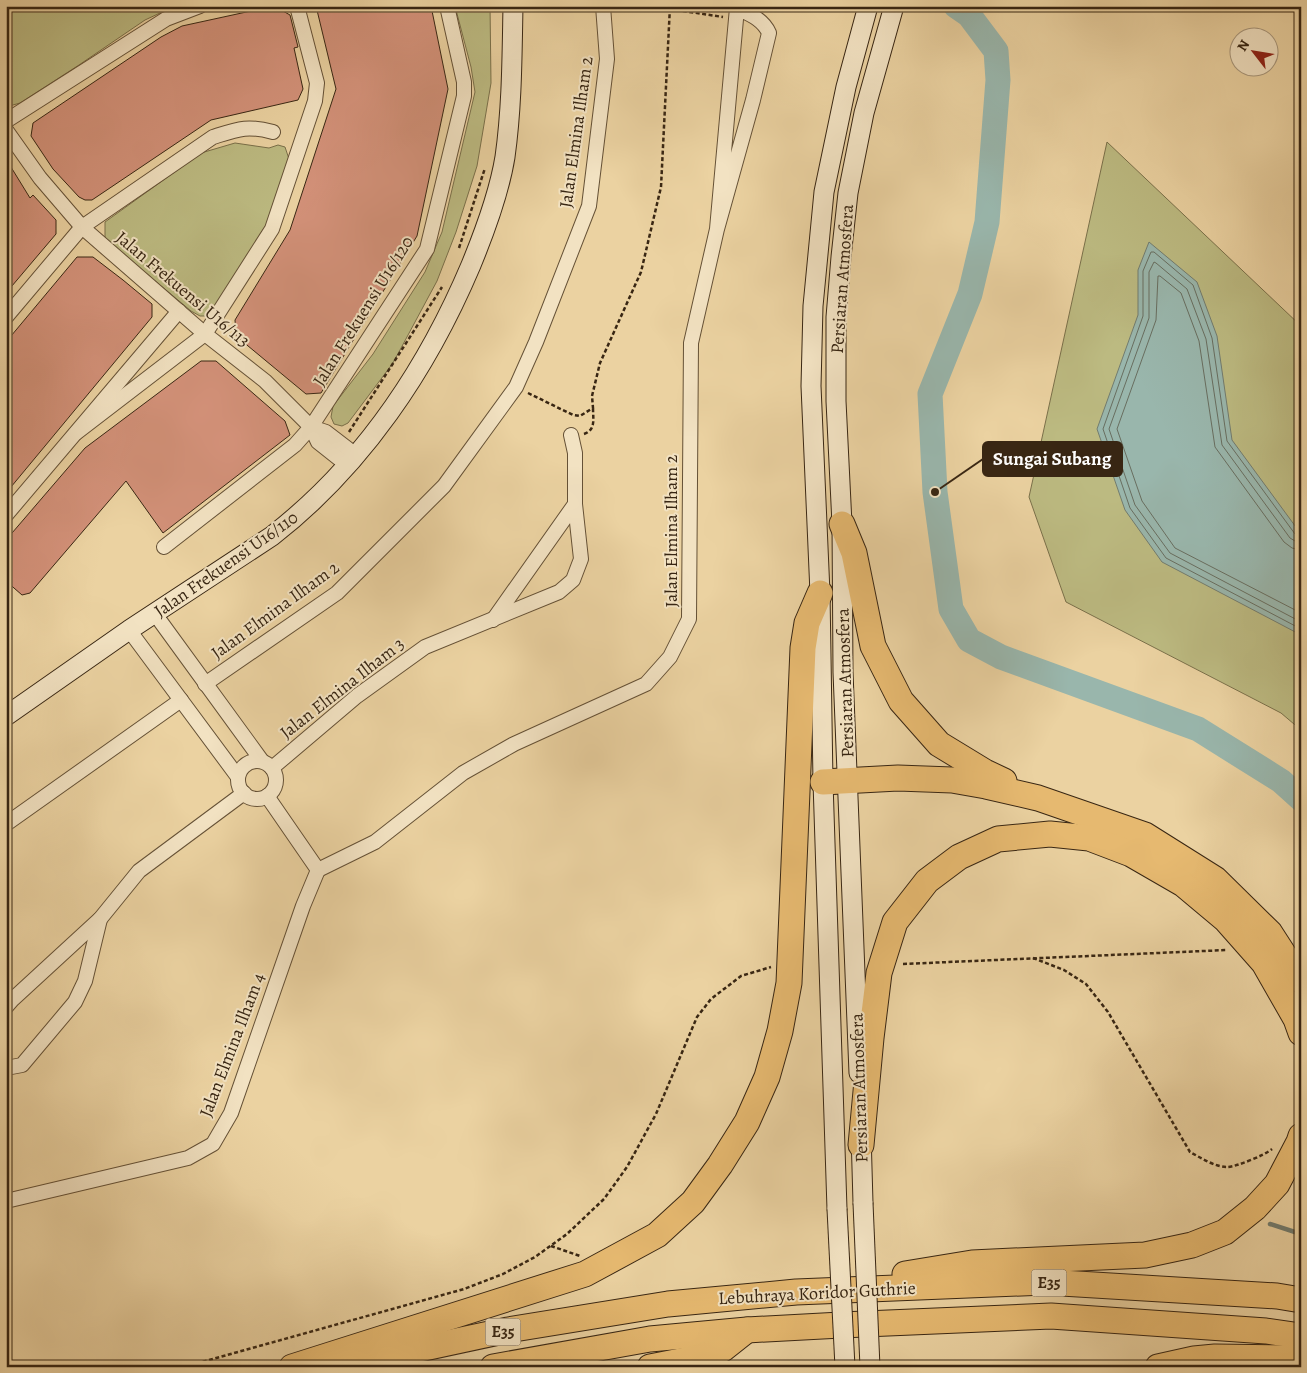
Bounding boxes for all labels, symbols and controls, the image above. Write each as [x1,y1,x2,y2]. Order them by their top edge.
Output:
north arrow [1230,28,1280,78]
text: N [1233,36,1254,55]
street label: Jalan Elmina Ilham 2 [553,54,599,209]
street label: Persiaran Atmosfera [825,203,859,355]
street label: Jalan Frekuensi U16/113 [111,226,255,352]
street label: Jalan Frekuensi U16/120 [307,231,419,391]
callout: Sungai Subang [983,442,1122,476]
text: Sungai Subang [993,446,1112,472]
street label: Jalan Elmina Ilham 2 [659,454,683,607]
street label: Jalan Frekuensi U16/110 [149,505,303,623]
street label: Jalan Elmina Ilham 2 [206,555,344,665]
street label: Persiaran Atmosfera [830,607,860,758]
street label: Jalan Elmina Ilham 3 [275,632,409,744]
street label: Jalan Elmina Ilham 4 [193,970,271,1120]
street label: Persiaran Atmosfera [844,1012,874,1163]
road number: E35 [1032,1270,1066,1296]
street label: Lebuhraya Koridor Guthrie [718,1276,916,1310]
road number: E35 [486,1318,520,1345]

